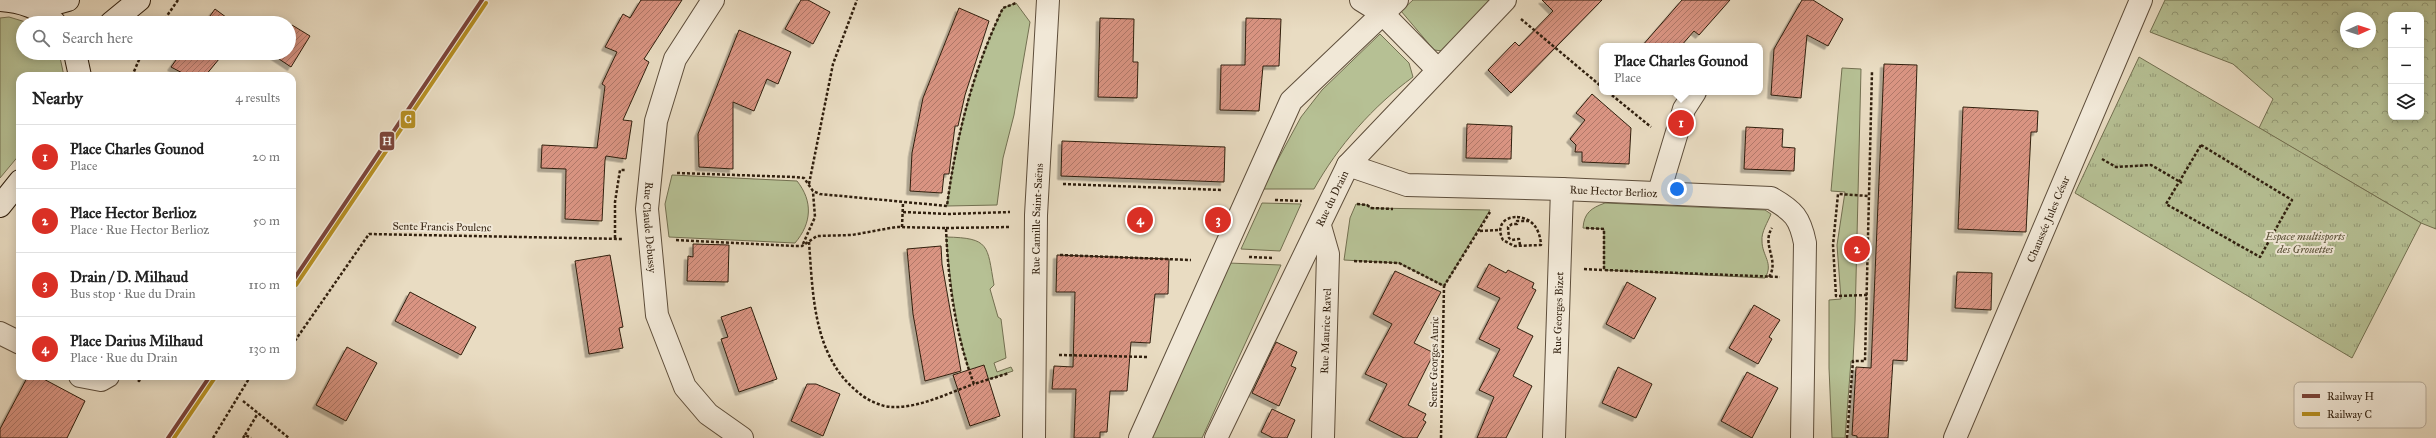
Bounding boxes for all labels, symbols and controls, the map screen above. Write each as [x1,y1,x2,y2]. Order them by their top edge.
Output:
north arrow [2340,12,2376,48]
map controls [2388,12,2424,120]
button: + [2388,12,2424,48]
search box [16,16,296,60]
icon: search [30,27,52,49]
text: Search here [62,29,133,47]
popup [1599,43,1763,95]
button: − [2388,48,2424,84]
text: Place Charles Gounod [1614,52,1748,70]
text: Place [1614,70,1641,86]
button: layers [2388,84,2424,120]
text: Nearby [32,88,83,109]
text: 4 results [235,90,280,106]
pin: 1 [1668,108,1694,138]
line badge: C [400,110,416,129]
text: C [404,113,412,126]
line badge: H [379,131,395,151]
text: H [382,135,392,148]
text: Place Charles Gounod [70,140,204,158]
text: 1 [42,149,48,165]
text: 20 m [252,149,280,165]
text: Place [70,158,97,174]
street label: Rue Camille Saint-Saëns [1029,163,1045,275]
street label: Rue du Drain [1313,168,1351,229]
street label: Chaussée Jules César [2024,173,2072,264]
your location [1667,179,1687,199]
street label: Rue Claude Debussy [640,181,660,275]
street label: Rue Hector Berlioz [1569,183,1658,200]
text: Place Hector Berlioz [70,204,196,222]
pin: 4 [1127,205,1153,235]
pin: 3 [1205,205,1231,235]
text: 2 [42,213,48,229]
text: 50 m [253,213,280,229]
street label: Sente Francis Poulenc [392,220,492,234]
text: Place · Rue Hector Berlioz [70,222,209,238]
park label: Espace multisports des Grouettes [2264,230,2346,256]
pin: 2 [1844,234,1870,264]
text: Drain / D. Milhaud [70,268,188,286]
street label: Rue Georges Bizet [1550,271,1566,355]
text: 3 [42,277,48,293]
text: 110 m [248,277,280,293]
text: Bus stop · Rue du Drain [70,286,196,302]
street label: Rue Maurice Ravel [1318,288,1334,374]
street label: Sente Georges Auric [1427,316,1441,408]
text: Place Darius Milhaud [70,332,203,350]
text: 4 [41,341,49,357]
text: 130 m [248,341,280,357]
text: Place · Rue du Drain [70,350,177,366]
legend [2294,382,2426,428]
text: Railway H [2327,390,2374,403]
text: Railway C [2327,408,2372,421]

